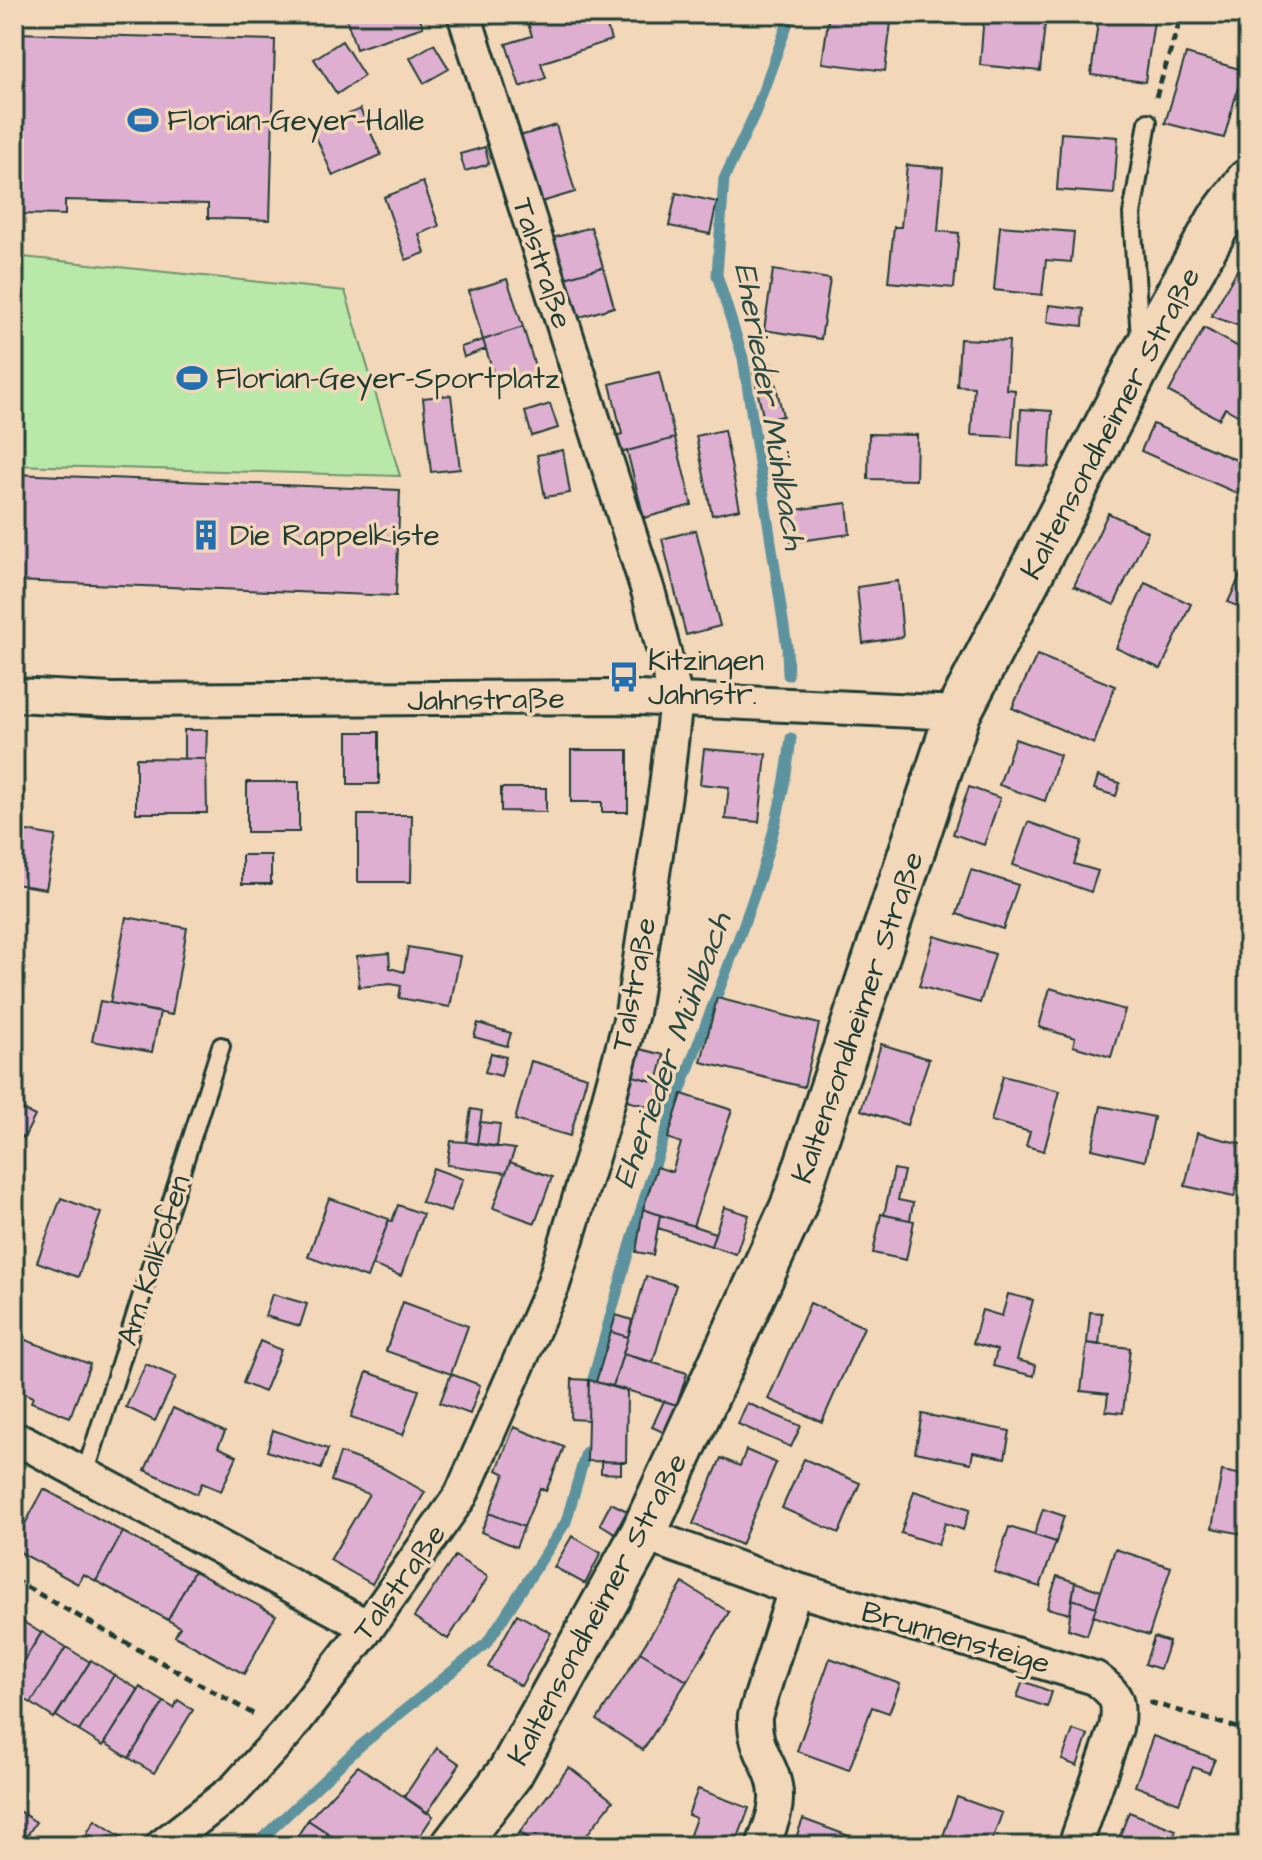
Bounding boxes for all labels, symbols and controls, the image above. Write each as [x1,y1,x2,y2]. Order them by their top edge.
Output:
place label: Florian-Geyer-Halle [167,100,425,143]
sports icon: Florian-Geyer-Halle [126,103,160,137]
street label: Talstraße [501,193,583,334]
water label: Eherieder Mühlbach [722,260,817,554]
street label: Kaltensondheimer Straße [1011,260,1211,587]
place label: Florian-Geyer-Sportplatz [216,358,560,401]
sports icon: Florian-Geyer-Sportplatz [175,361,209,395]
place label: Die Rappelkiste [230,515,440,557]
building icon: Die Rappelkiste [189,518,223,552]
place label: Kitzingen Jahnstr. [648,640,764,716]
bus stop icon: Kitzingen Jahnstr. [607,660,641,694]
street label: Jahnstraße [407,678,565,722]
street label: Kaltensondheimer Straße [781,846,935,1189]
water label: Eherieder Mühlbach [602,905,744,1194]
street label: Talstraße [600,914,667,1055]
street label: Am Kalkofen [107,1170,201,1351]
street label: Kaltensondheimer Straße [498,1446,698,1773]
street label: Talstraße [343,1516,457,1650]
street label: Brunnensteige [856,1591,1055,1686]

